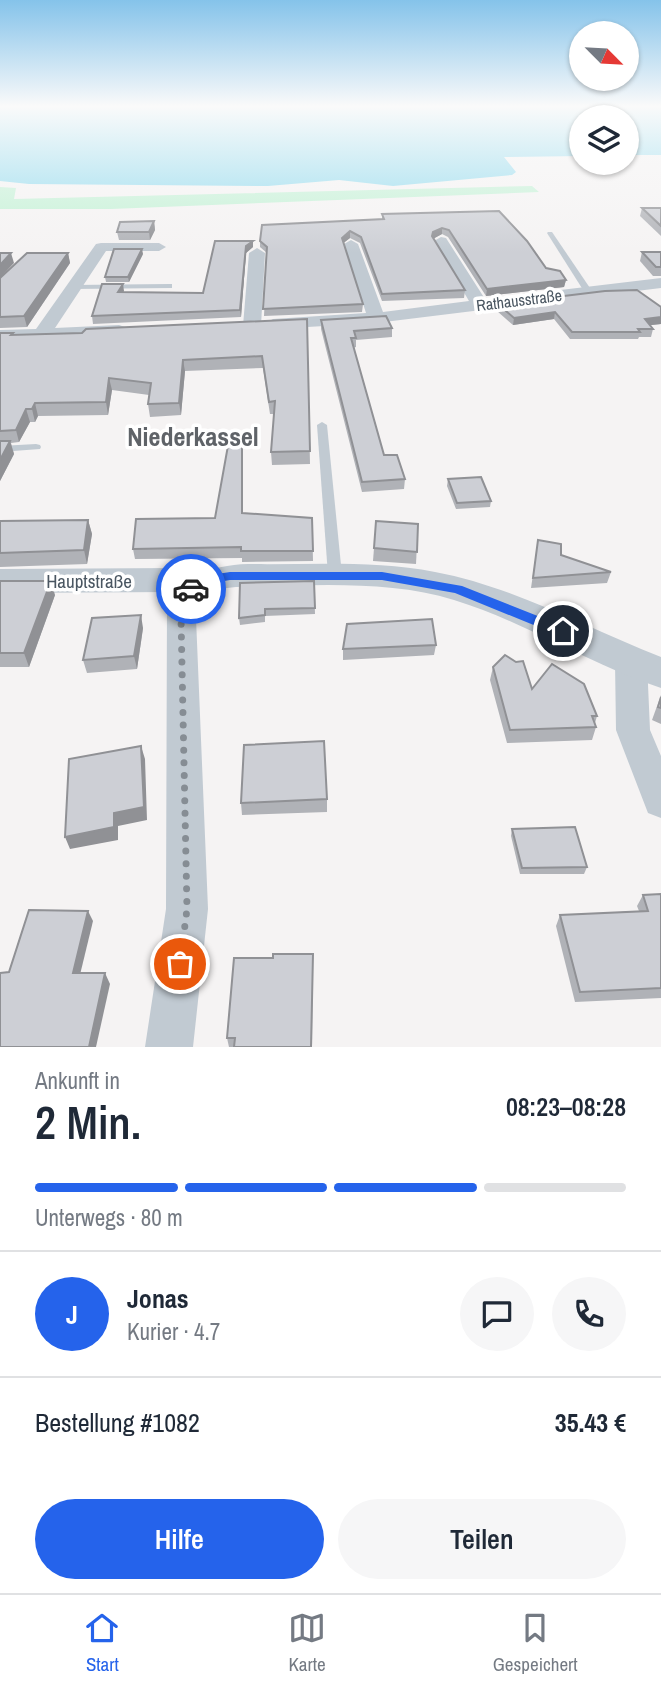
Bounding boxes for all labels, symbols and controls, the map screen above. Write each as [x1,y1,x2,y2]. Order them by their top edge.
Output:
north arrow [569,21,639,91]
map controls [569,21,639,175]
button: layers [569,105,639,175]
street label: Rathausstraße [475,284,563,316]
district label: Niederkassel [127,419,259,454]
courier [156,554,226,624]
street label: Hauptstraße [46,568,132,594]
icon: car [172,570,210,608]
pin [533,601,593,661]
icon: home [544,612,582,650]
pin [150,934,210,994]
icon: bag [161,945,199,983]
text: Ankunft in [35,1065,120,1096]
text: 08:23–08:28 [506,1089,626,1124]
text: 2 Min. [35,1091,141,1153]
text: Unterwegs · 80 m [35,1202,183,1233]
button: chat [460,1277,534,1351]
button: phone [552,1277,626,1351]
text: Jonas [127,1281,189,1316]
text: J [66,1297,78,1332]
text: Kurier · 4.7 [127,1316,220,1347]
text: Bestellung #1082 [35,1405,200,1440]
text: 35.43 € [555,1405,626,1440]
button: Hilfe [35,1499,324,1579]
button: Teilen [338,1499,626,1579]
tab: Start [83,1609,121,1677]
tab: Karte [288,1609,326,1677]
tab: Gespeichert [493,1609,578,1677]

